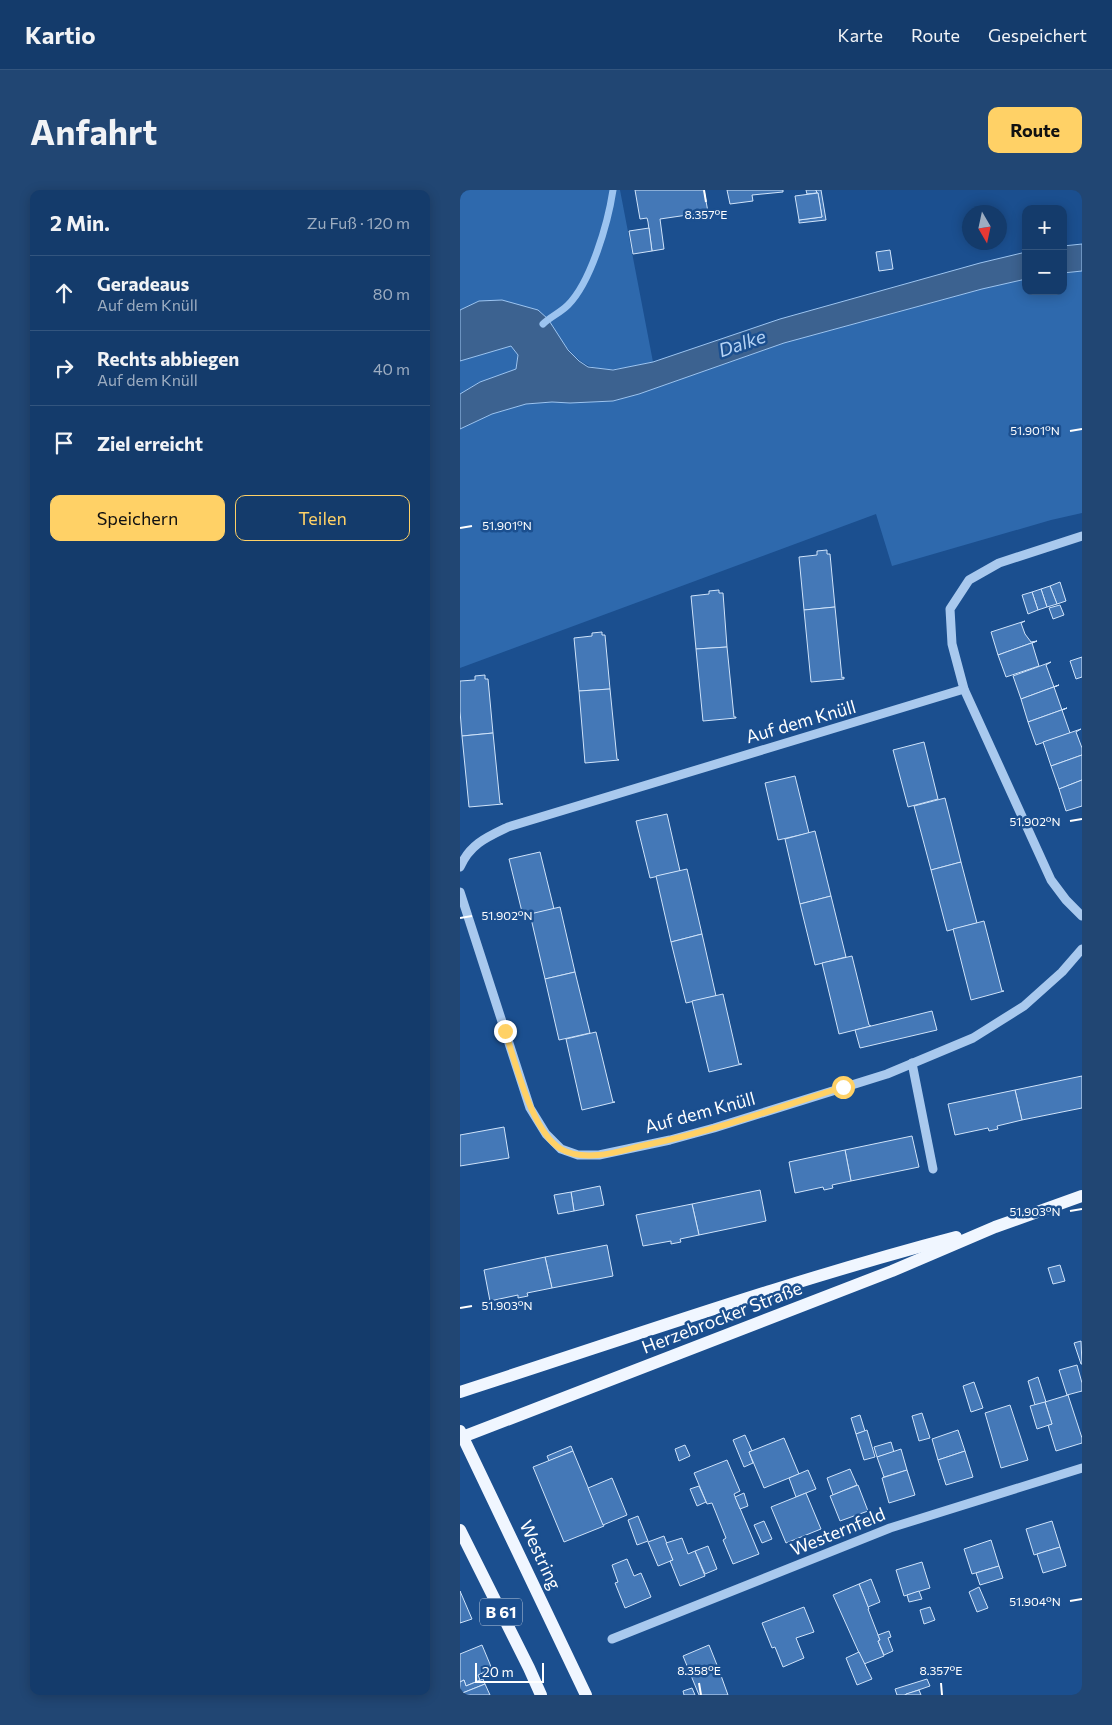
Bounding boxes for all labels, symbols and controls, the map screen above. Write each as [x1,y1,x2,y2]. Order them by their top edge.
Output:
text: Kartio [25,20,95,49]
text: Karte [838,24,883,46]
text: Route [911,24,960,46]
text: Gespeichert [988,24,1087,46]
button: Route [988,107,1082,153]
text: Anfahrt [30,109,157,152]
north arrow [962,205,1007,250]
map controls [1022,205,1067,295]
button: + [1022,205,1067,250]
text: 8.357°E [685,207,727,221]
text: 2 Min. [50,210,110,235]
text: Zu Fuß · 120 m [307,213,410,232]
button: − [1022,250,1067,295]
text: Geradeaus [97,272,189,295]
icon: ahead [50,279,78,307]
text: 80 m [373,284,410,303]
text: Auf dem Knüll [97,295,198,314]
water label: Dalke [715,324,769,361]
text: Rechts abbiegen [97,347,239,370]
icon: right [50,354,78,382]
text: 40 m [373,359,410,378]
text: Auf dem Knüll [97,370,198,389]
text: 51.901°N [1010,423,1060,437]
icon: arrive [50,429,78,457]
text: Ziel erreicht [97,432,203,455]
button: Speichern [50,495,225,541]
button: Teilen [235,495,410,541]
text: 51.901°N [482,518,532,532]
street label: Auf dem Knüll [743,695,858,747]
text: 51.902°N [1009,814,1061,828]
text: 51.902°N [481,908,533,922]
route end [494,1020,517,1043]
route start [832,1076,855,1099]
street label: Auf dem Knüll [642,1087,757,1137]
text: 51.903°N [1009,1204,1061,1218]
street label: Herzebrocker Straße [638,1276,805,1358]
text: 51.903°N [481,1298,533,1312]
street label: Westernfeld [787,1502,888,1560]
street label: Westring [515,1516,567,1593]
text: 51.904°N [1009,1594,1061,1608]
road number: B 61 [480,1598,522,1625]
scale bar [475,1660,544,1683]
text: 20 m [482,1663,514,1680]
text: 8.358°E [677,1663,721,1677]
text: 8.357°E [920,1663,962,1677]

